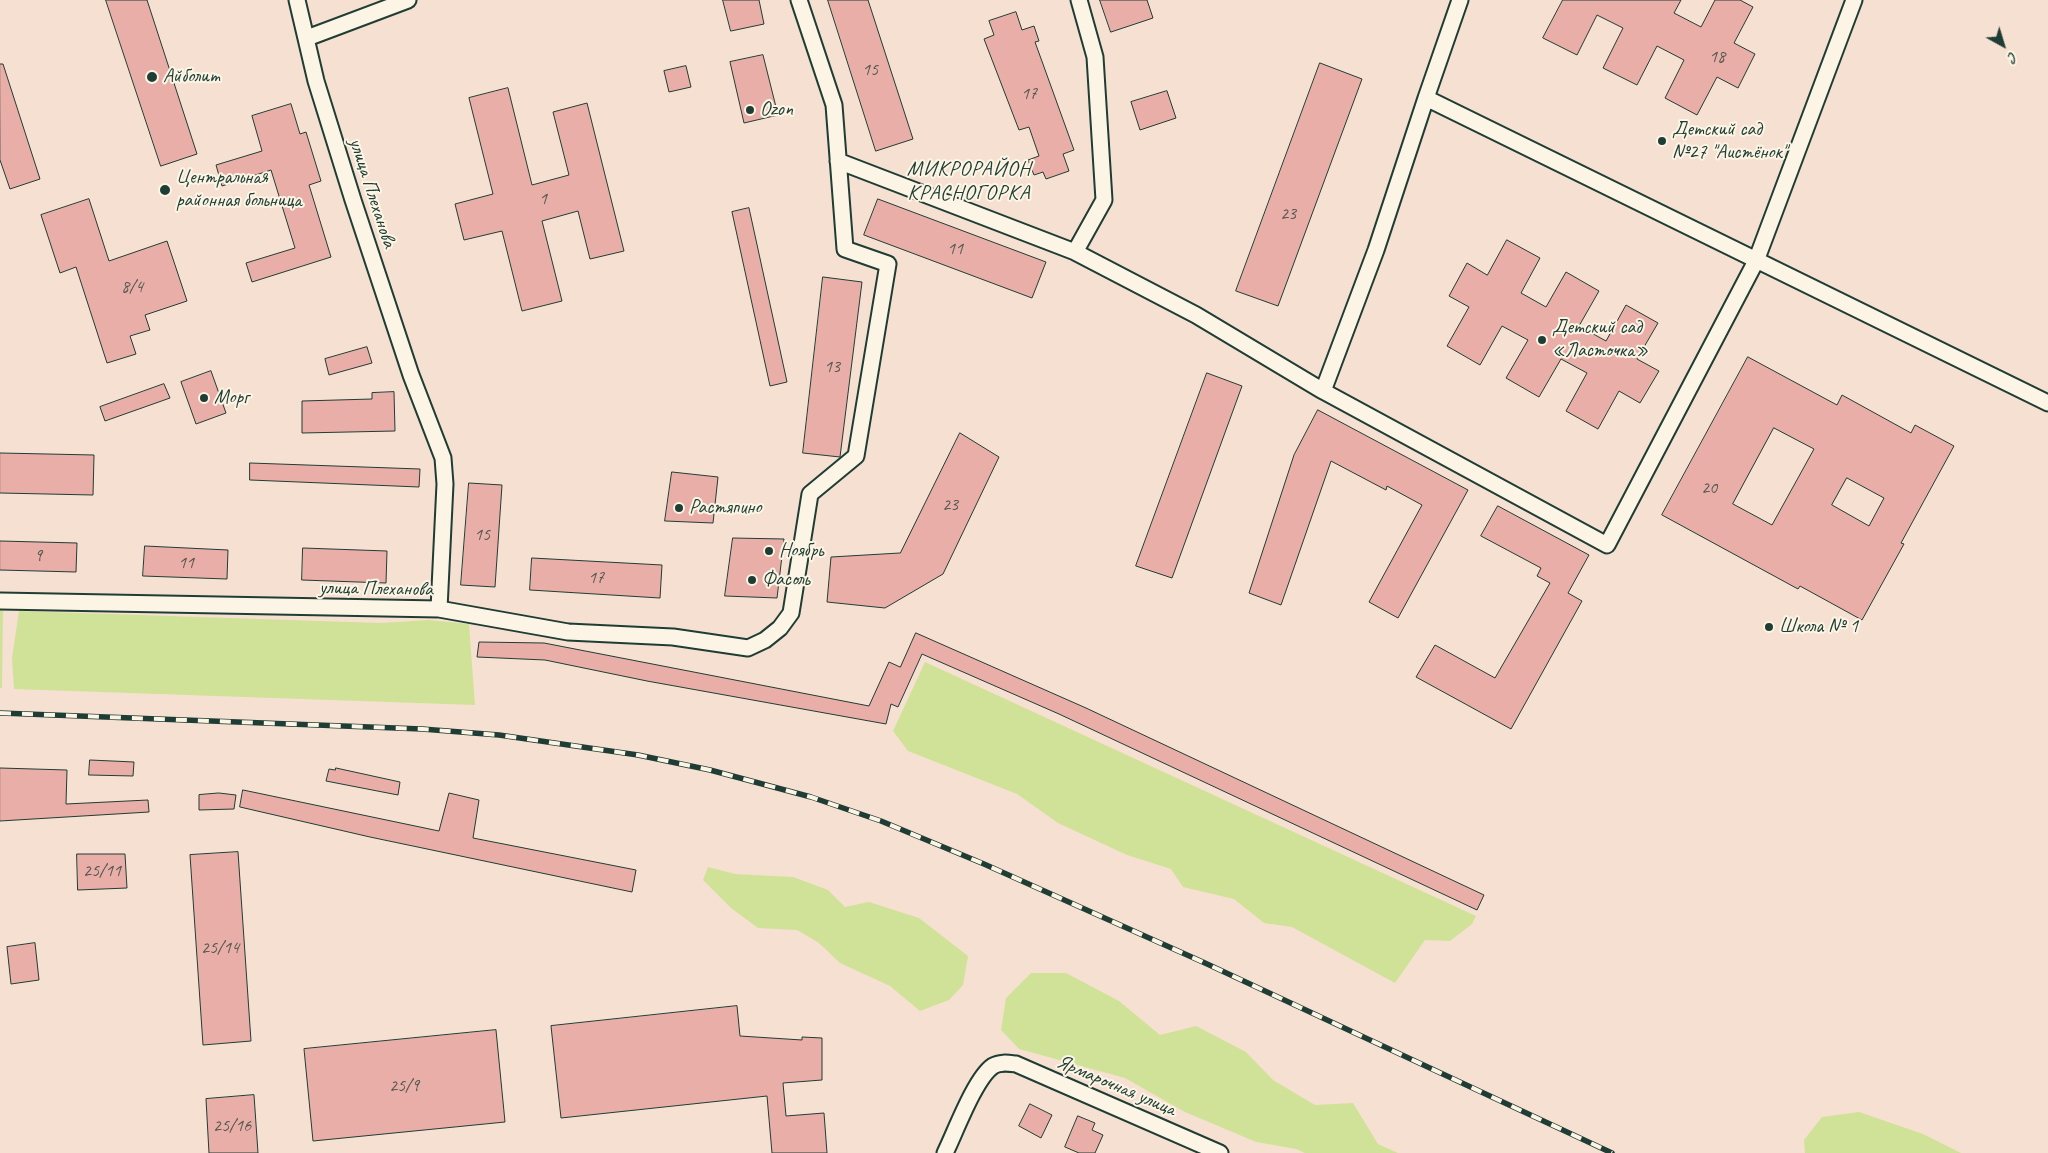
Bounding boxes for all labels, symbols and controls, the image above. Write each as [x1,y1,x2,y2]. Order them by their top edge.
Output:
north arrow [1978,20,2028,70]
house number: 18 [1709,46,1725,68]
text: С [2005,48,2021,66]
house number: 15 [862,59,878,81]
place label: Айболит [163,65,220,89]
marker: Айболит [145,70,159,84]
house number: 17 [1021,83,1037,105]
place label: Ozon [760,98,793,122]
marker: Ozon [744,104,756,116]
place label: Детский сад №27 "Аистёнок" [1672,118,1786,165]
street label: улица Плеханова [343,135,401,251]
marker: Детский сад №27 "Аистёнок" [1656,135,1668,147]
district label: МИКРОРАЙОН КРАСНОГОРКА [905,156,1033,206]
place label: Центральная районная больница [176,166,302,213]
marker: Центральная районная больница [158,183,172,197]
house number: 1 [539,188,547,210]
house number: 23 [1280,203,1296,225]
house number: 11 [947,238,963,260]
house number: 8/4 [121,276,143,298]
place label: Детский сад «Ласточка» [1552,316,1648,363]
marker: Детский сад «Ласточка» [1536,334,1548,346]
house number: 13 [824,356,840,378]
place label: Морг [214,386,249,410]
marker: Морг [198,392,210,404]
house number: 20 [1701,477,1717,499]
house number: 23 [942,494,958,516]
place label: Растяпино [689,496,762,520]
marker: Растяпино [673,502,685,514]
house number: 15 [474,524,490,546]
place label: Ноябрь [779,539,823,563]
house number: 9 [34,545,42,567]
marker: Ноябрь [763,545,775,557]
house number: 11 [178,552,194,574]
house number: 17 [588,567,604,589]
place label: Фасоль [762,568,810,592]
marker: Фасоль [746,574,758,586]
street label: улица Плеханова [319,576,433,602]
place label: Школа № 1 [1779,615,1858,639]
marker: Школа № 1 [1763,621,1775,633]
house number: 25/11 [83,860,121,882]
house number: 25/14 [201,937,239,959]
street label: Ярмарочная улица [1053,1050,1179,1122]
house number: 25/9 [389,1075,419,1097]
house number: 25/16 [213,1115,251,1137]

